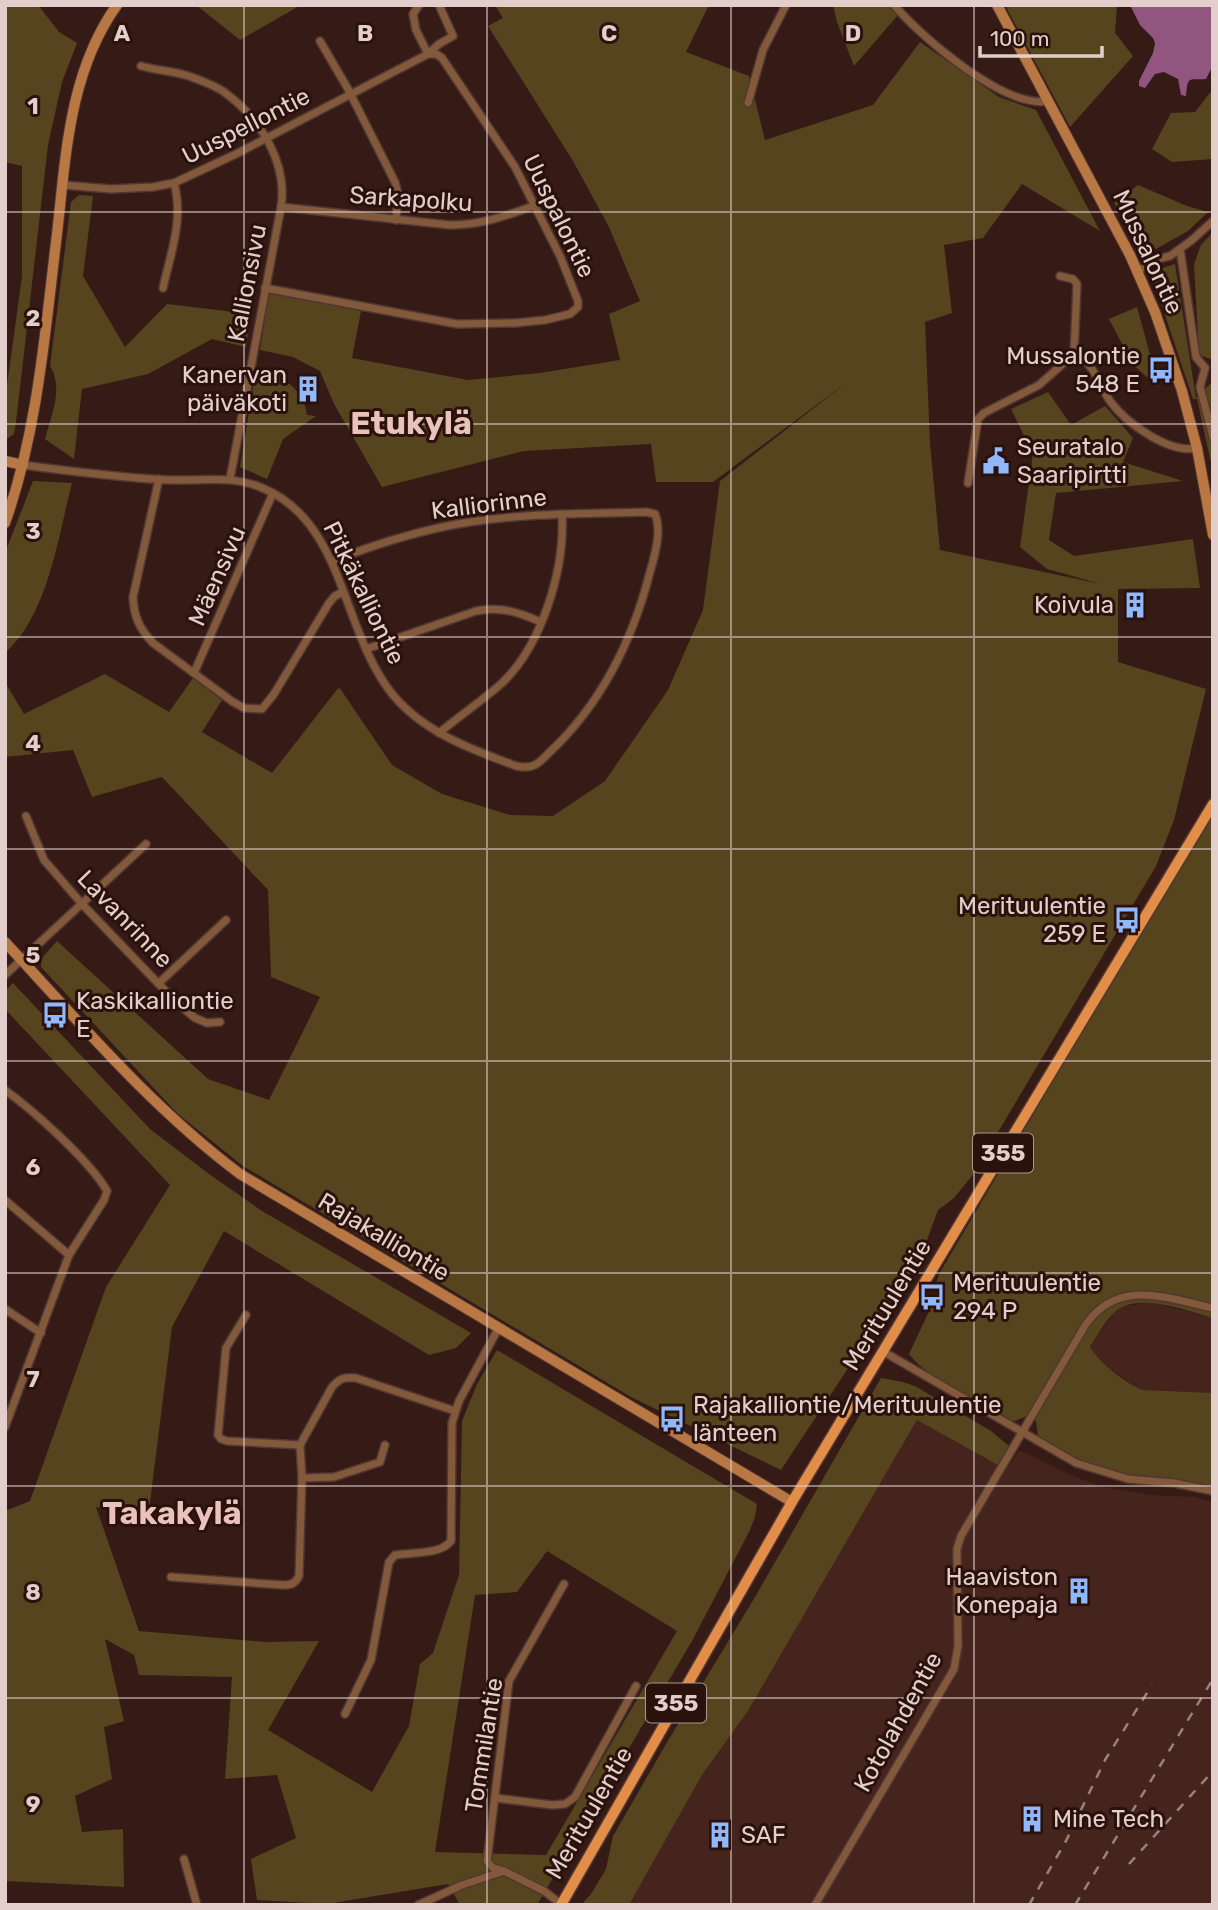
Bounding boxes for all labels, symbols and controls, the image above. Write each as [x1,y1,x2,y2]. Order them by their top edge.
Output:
scale bar [980,14,1102,58]
text: A [114,19,131,47]
text: B [357,19,373,47]
text: C [601,19,617,47]
text: D [845,19,861,47]
text: 100 m [990,26,1049,51]
street label: Uuspellontie [177,82,315,170]
text: 1 [27,92,39,120]
street label: Uuspalontie [517,150,601,282]
street label: Sarkapolku [348,181,474,217]
street label: Mussalontie [1107,185,1189,319]
street label: Kallionsivu [222,222,272,344]
text: 2 [26,304,40,332]
place label: Mussalontie 548 E [1006,342,1140,398]
bus stop icon: Mussalontie 548 E [1146,355,1176,385]
place label: Kanervan päiväkoti [182,361,287,417]
building icon: Kanervan päiväkoti [293,374,323,404]
district label: Etukylä [350,404,472,442]
place label: Seuratalo Saaripirtti [1017,433,1127,489]
public building icon: Seuratalo Saaripirtti [981,446,1011,476]
street label: Kalliorinne [430,483,548,525]
text: 3 [25,517,41,545]
street label: Pitkäkalliontie [317,517,411,669]
street label: Mäensivu [183,522,251,630]
building icon: Koivula [1120,590,1150,620]
place label: Koivula [1034,591,1114,619]
text: 4 [25,729,41,757]
street label: Lavanrinne [72,864,178,974]
place label: Merituulentie 259 E [958,892,1106,948]
bus stop icon: Merituulentie 259 E [1112,905,1142,935]
text: 5 [26,941,41,969]
place label: Kaskikalliontie E [76,987,234,1043]
bus stop icon: Kaskikalliontie E [40,1000,70,1030]
road number: 355 [973,1134,1033,1172]
text: 6 [26,1153,41,1181]
street label: Rajakalliontie [313,1187,455,1287]
street label: Merituulentie [837,1234,937,1376]
place label: Merituulentie 294 P [953,1269,1101,1325]
bus stop icon: Merituulentie 294 P [917,1282,947,1312]
text: 7 [26,1365,40,1393]
place label: Rajakalliontie/Merituulentie länteen [693,1391,1001,1447]
bus stop icon: Rajakalliontie/Merituulentie länteen [657,1404,687,1434]
district label: Takakylä [102,1494,242,1532]
place label: Haaviston Konepaja [946,1563,1058,1619]
building icon: Haaviston Konepaja [1064,1576,1094,1606]
text: 8 [25,1578,41,1606]
street label: Kotolahdentie [848,1647,948,1797]
street label: Tommilantie [460,1676,508,1814]
road number: 355 [646,1684,706,1722]
street label: Merituulentie [540,1742,638,1884]
text: 9 [26,1790,40,1818]
building icon: Mine Tech [1017,1804,1047,1834]
place label: Mine Tech [1053,1805,1164,1833]
building icon: SAF [705,1820,735,1850]
place label: SAF [741,1821,786,1849]

